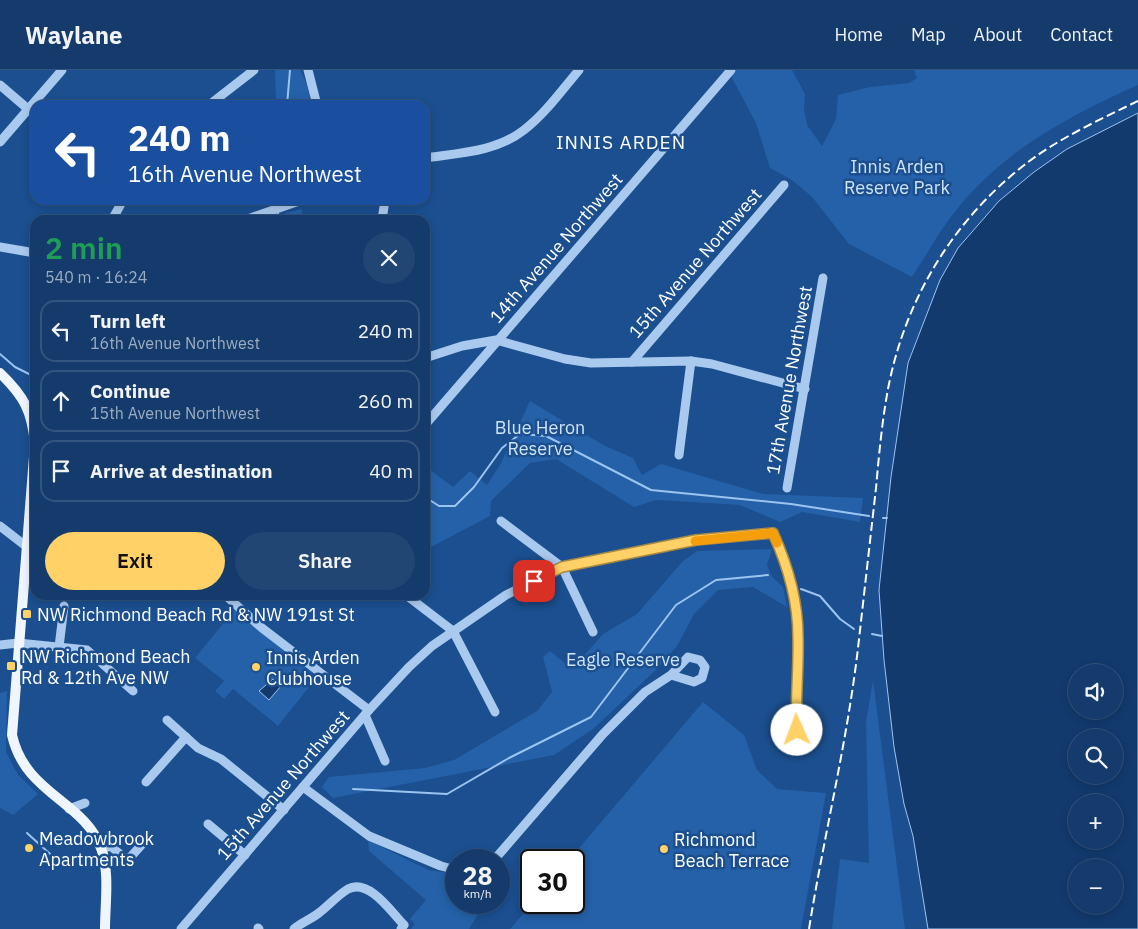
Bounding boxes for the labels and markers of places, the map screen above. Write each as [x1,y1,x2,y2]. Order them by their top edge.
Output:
pin [513,560,555,602]
place label: NW Richmond Beach Rd & NW 191st St [37,603,355,626]
marker: NW Richmond Beach Rd & NW 191st St [21,608,33,620]
place label: NW Richmond Beach Rd & 12th Ave NW [21,645,191,689]
place label: Innis Arden Clubhouse [266,646,360,690]
marker: NW Richmond Beach Rd & 12th Ave NW [5,660,17,672]
marker: Innis Arden Clubhouse [250,661,262,673]
place label: Meadowbrook Apartments [39,827,154,871]
place label: Richmond Beach Terrace [674,828,789,872]
marker: Meadowbrook Apartments [23,842,35,854]
marker: Richmond Beach Terrace [658,843,670,855]

